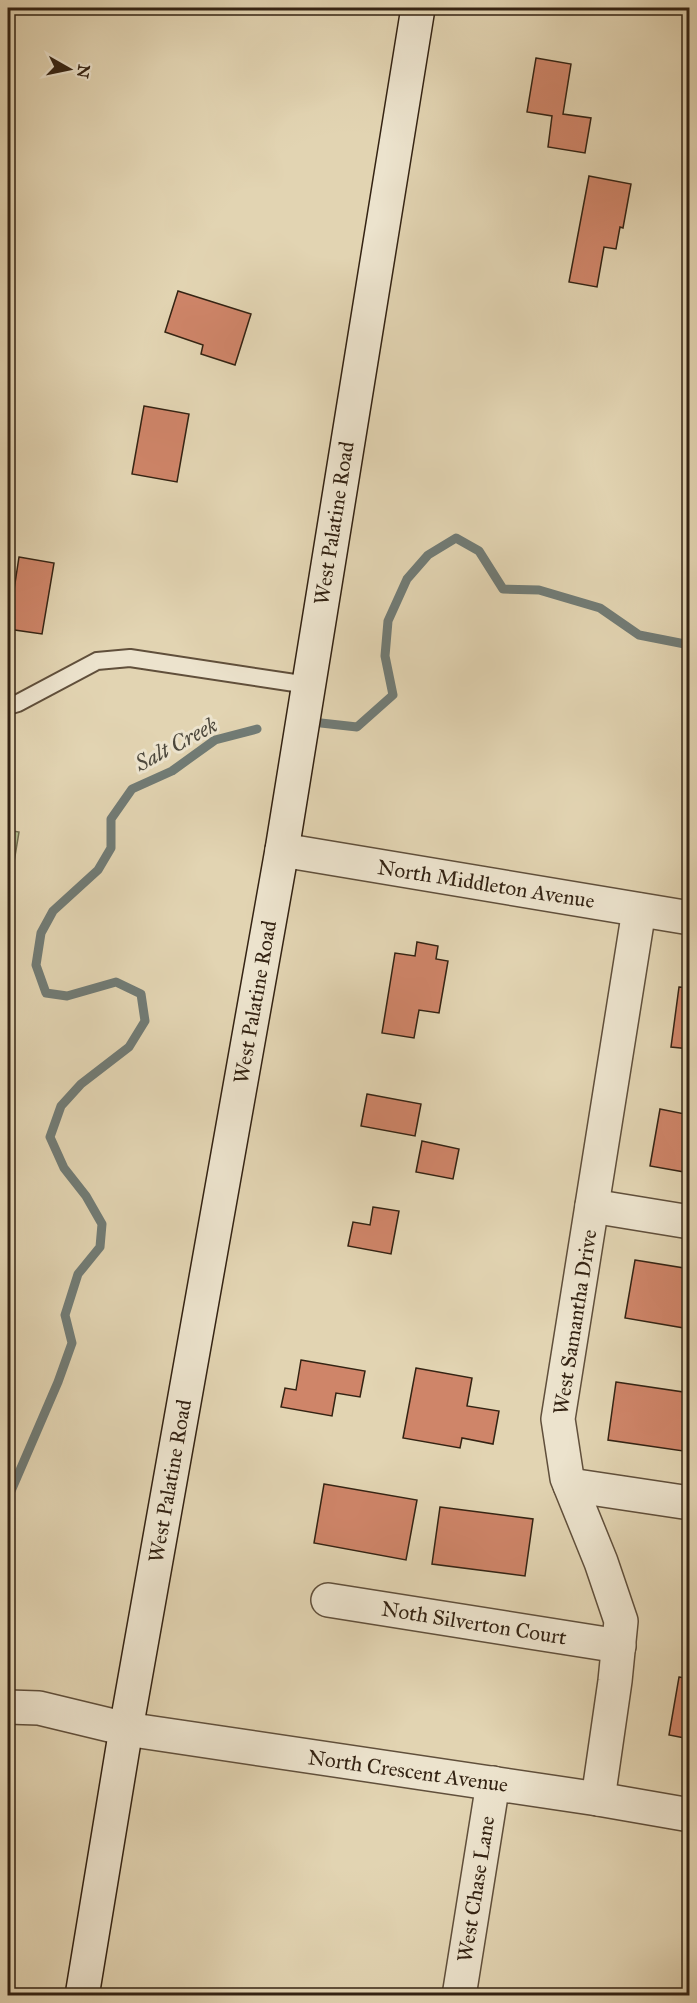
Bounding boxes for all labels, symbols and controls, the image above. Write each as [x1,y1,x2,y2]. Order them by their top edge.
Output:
north arrow [39,39,99,99]
text: N [73,63,94,80]
street label: West Palatine Road [308,439,360,607]
water label: Salt Creek [129,711,222,777]
street label: North Middleton Avenue [376,854,597,914]
street label: West Palatine Road [228,918,282,1086]
street label: West Samantha Drive [548,1227,603,1416]
street label: West Palatine Road [143,1397,197,1565]
street label: Noth Silverton Court [380,1596,569,1651]
street label: North Crescent Avenue [306,1744,510,1798]
street label: West Chase Lane [452,1814,500,1964]

